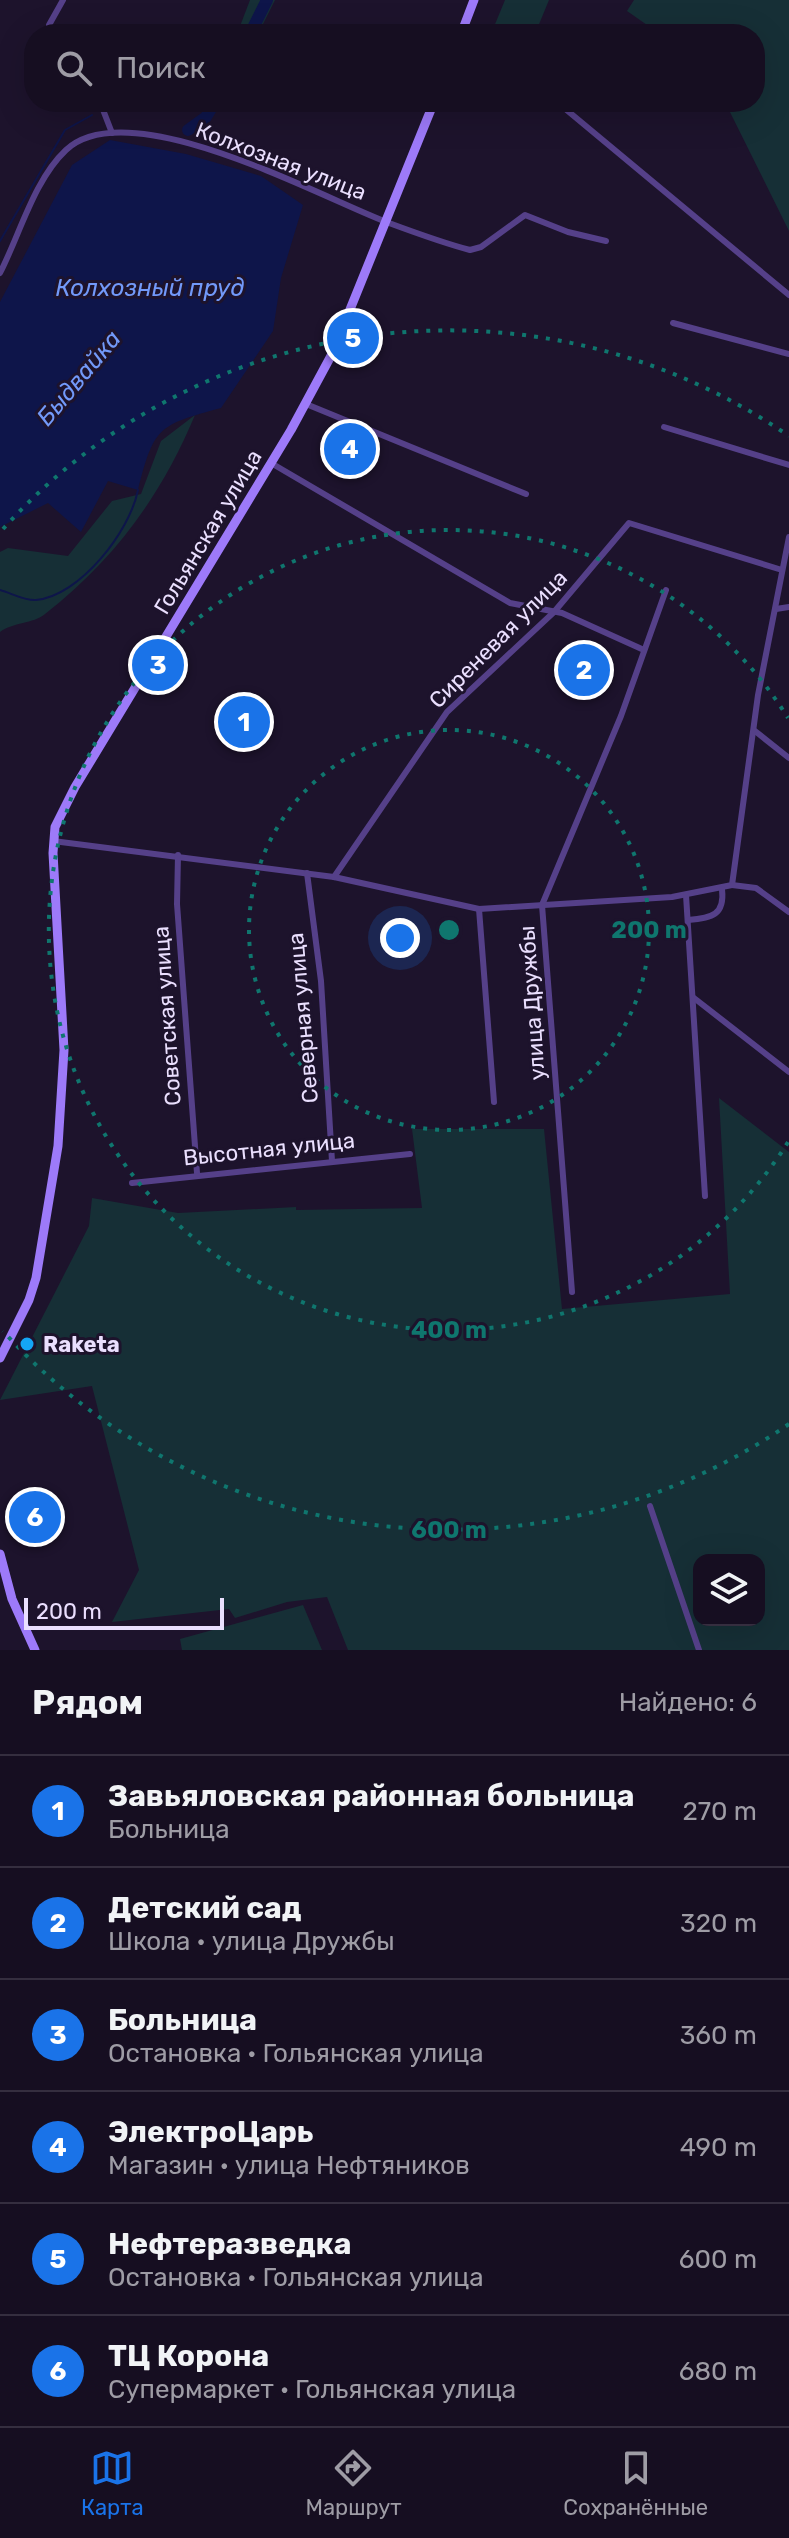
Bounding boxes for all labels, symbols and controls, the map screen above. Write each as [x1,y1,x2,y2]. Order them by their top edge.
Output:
search box [24,24,765,112]
icon: search [52,46,96,90]
text: Поиск [116,50,206,86]
street label: Колхозная улица [192,116,370,206]
water label: Колхозный пруд [56,274,244,302]
pin: 5 [327,308,379,368]
water label: Быдвайка [31,325,127,431]
pin: 4 [324,419,376,479]
street label: Гольянская улица [148,445,268,619]
street label: Сиреневая улица [423,564,573,714]
pin: 3 [132,635,184,695]
pin: 2 [558,640,610,700]
pin: 1 [218,692,270,752]
centre of rings [435,916,463,944]
text: 200 m [611,916,687,944]
your location [380,918,420,958]
street label: Советская улица [147,925,187,1107]
street label: улица Дружбы [513,925,551,1081]
street label: Северная улица [282,932,324,1104]
street label: Высотная улица [182,1127,356,1171]
text: 400 m [411,1316,487,1344]
place label: Raketa [43,1331,120,1358]
marker: Raketa [18,1335,36,1353]
pin: 6 [9,1487,61,1547]
text: 600 m [411,1516,487,1544]
map controls [693,1554,765,1626]
button: layers [693,1554,765,1626]
scale bar [24,1594,224,1630]
text: 200 m [36,1598,102,1625]
text: Рядом [32,1682,143,1723]
text: Найдено: 6 [619,1687,757,1718]
text: Завьяловская районная больница [108,1778,635,1814]
text: 1 [52,1796,64,1827]
text: 270 m [682,1796,757,1827]
text: Больница [108,1814,230,1845]
text: Детский сад [108,1890,301,1926]
text: 2 [50,1908,66,1939]
text: 320 m [680,1908,757,1939]
text: Школа · улица Дружбы [108,1926,395,1957]
text: Больница [108,2002,257,2038]
text: 3 [49,2020,67,2051]
text: 360 m [680,2020,757,2051]
text: Остановка · Гольянская улица [108,2038,484,2069]
text: ЭлектроЦарь [108,2114,314,2150]
text: 4 [49,2132,67,2163]
text: 490 m [680,2132,757,2163]
text: Магазин · улица Нефтяников [108,2150,470,2181]
text: Нефтеразведка [108,2226,352,2262]
text: 5 [50,2244,66,2275]
text: 600 m [679,2244,757,2275]
text: Остановка · Гольянская улица [108,2262,484,2293]
text: ТЦ Корона [108,2338,269,2374]
text: 6 [50,2356,66,2387]
text: 680 m [679,2356,757,2387]
text: Супермаркет · Гольянская улица [108,2374,516,2405]
tab: Карта [81,2446,144,2521]
tab: Маршрут [305,2446,401,2521]
tab: Сохранённые [563,2446,708,2521]

